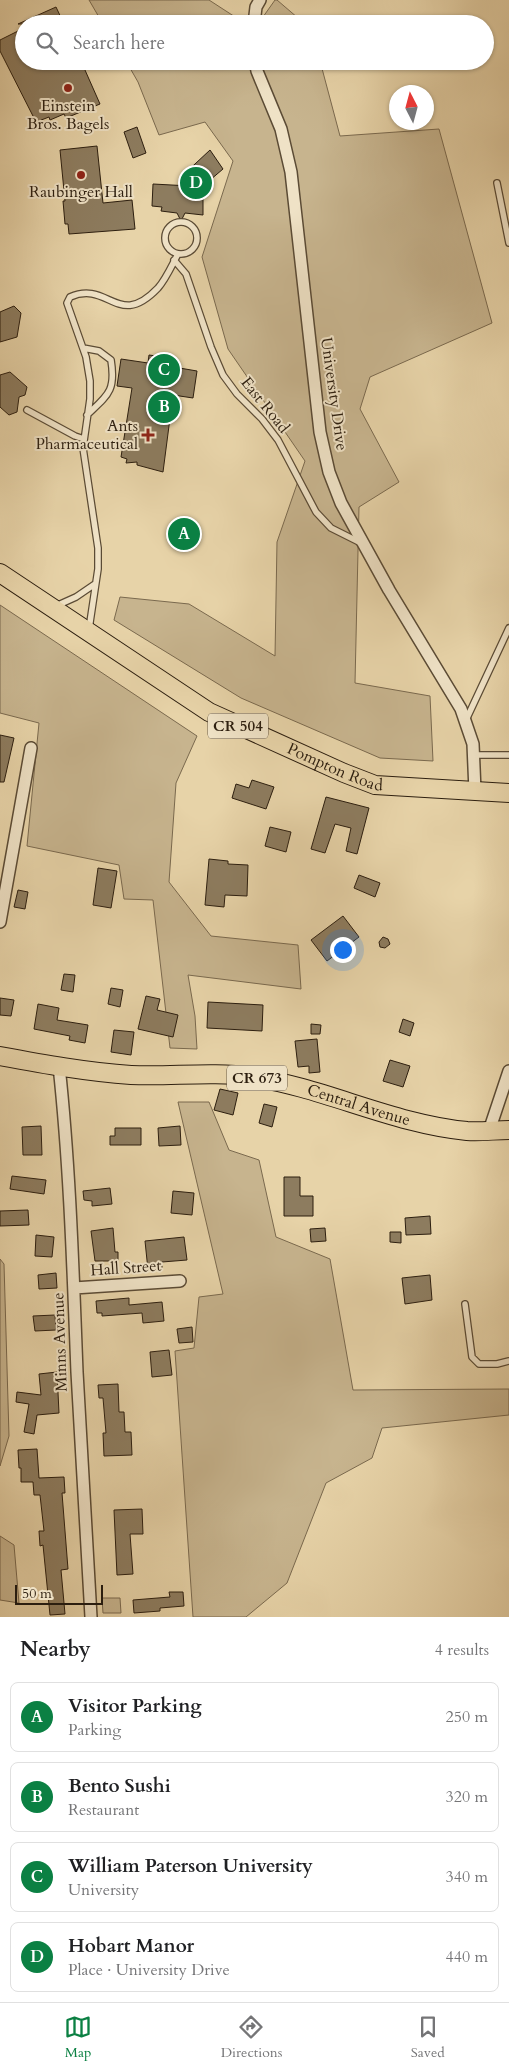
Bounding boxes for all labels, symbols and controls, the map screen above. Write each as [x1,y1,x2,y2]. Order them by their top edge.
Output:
search box [15,15,494,70]
icon: search [33,29,61,57]
text: Search here [73,30,165,56]
marker: Einstein Bros. Bagels [62,82,74,94]
north arrow [389,85,434,130]
place label: Einstein Bros. Bagels [27,95,109,135]
pin: D [180,164,212,202]
marker: Raubinger Hall [75,169,87,181]
place label: Raubinger Hall [29,181,133,203]
street label: University Drive [315,336,353,452]
pin: C [148,351,180,389]
street label: East Road [235,372,295,438]
pin: B [148,388,180,426]
place label: Ants Pharmaceutical [35,415,138,455]
marker: Ants Pharmaceutical [142,429,154,441]
pin: A [168,515,200,553]
road number: CR 504 [208,714,268,738]
street label: Pompton Road [284,738,384,796]
your location [330,937,356,963]
road number: CR 673 [227,1066,287,1090]
street label: Central Avenue [305,1079,413,1131]
street label: Hall Street [90,1255,162,1281]
street label: Minns Avenue [47,1292,73,1392]
scale bar [15,1582,102,1605]
text: 50 m [22,1584,52,1603]
text: Nearby [20,1635,91,1664]
text: 4 results [435,1639,489,1661]
text: Visitor Parking [68,1693,202,1719]
text: A [31,1706,43,1728]
text: 250 m [446,1706,488,1728]
text: Parking [68,1719,121,1741]
text: Bento Sushi [68,1773,171,1799]
text: B [31,1786,43,1808]
text: 320 m [446,1786,488,1808]
text: Restaurant [68,1799,139,1821]
text: William Paterson University [68,1853,313,1879]
text: C [31,1866,43,1888]
text: 340 m [446,1866,488,1888]
text: University [68,1879,139,1901]
text: Hobart Manor [68,1933,194,1959]
text: D [30,1946,44,1968]
text: 440 m [446,1946,488,1968]
text: Place · University Drive [68,1959,230,1981]
tab: Map [64,2013,92,2062]
tab: Directions [221,2013,282,2062]
tab: Saved [411,2013,445,2062]

